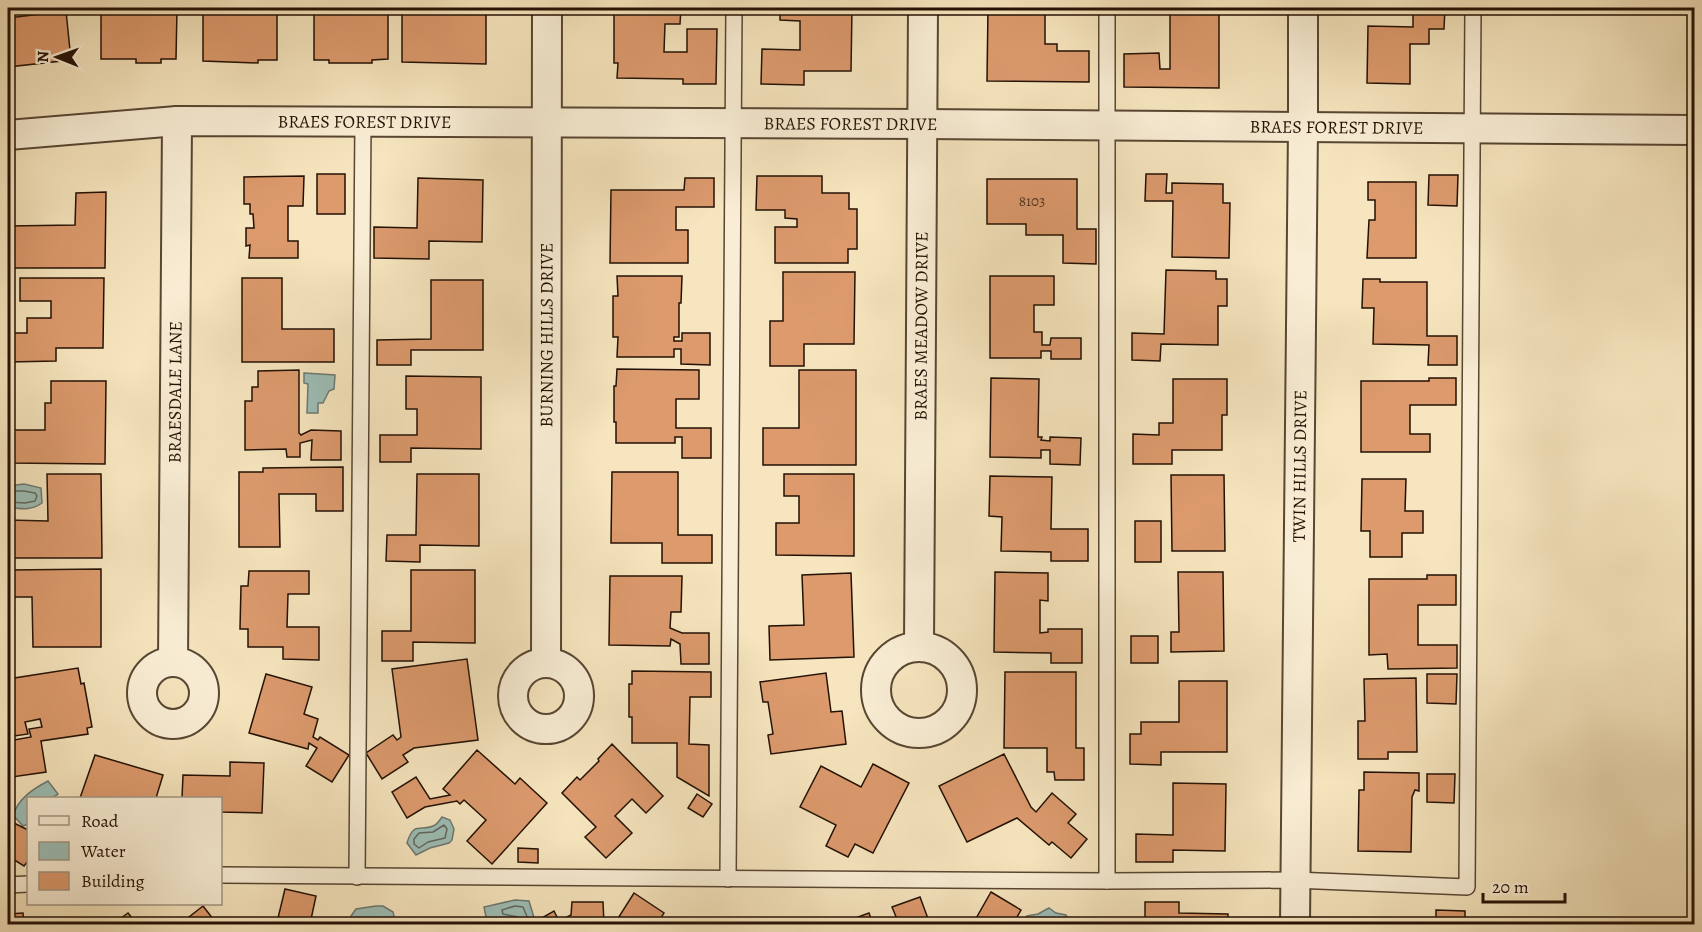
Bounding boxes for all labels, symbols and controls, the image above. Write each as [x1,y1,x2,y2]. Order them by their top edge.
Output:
north arrow [27,27,87,87]
text: N [32,50,54,63]
street label: BRAES FOREST DRIVE [277,109,451,134]
street label: BRAES FOREST DRIVE [763,111,937,136]
street label: BRAES FOREST DRIVE [1249,115,1423,140]
house number: 8103 [1019,191,1045,211]
street label: BRAES MEADOW DRIVE [908,231,934,421]
street label: BURNING HILLS DRIVE [534,243,559,427]
street label: BRAESDALE LANE [162,321,188,463]
street label: TWIN HILLS DRIVE [1287,390,1312,542]
legend [27,797,222,905]
text: Road [81,809,119,833]
text: Water [80,839,126,863]
scale bar [1483,866,1566,904]
text: Building [81,869,145,893]
text: 20 m [1492,875,1529,899]

